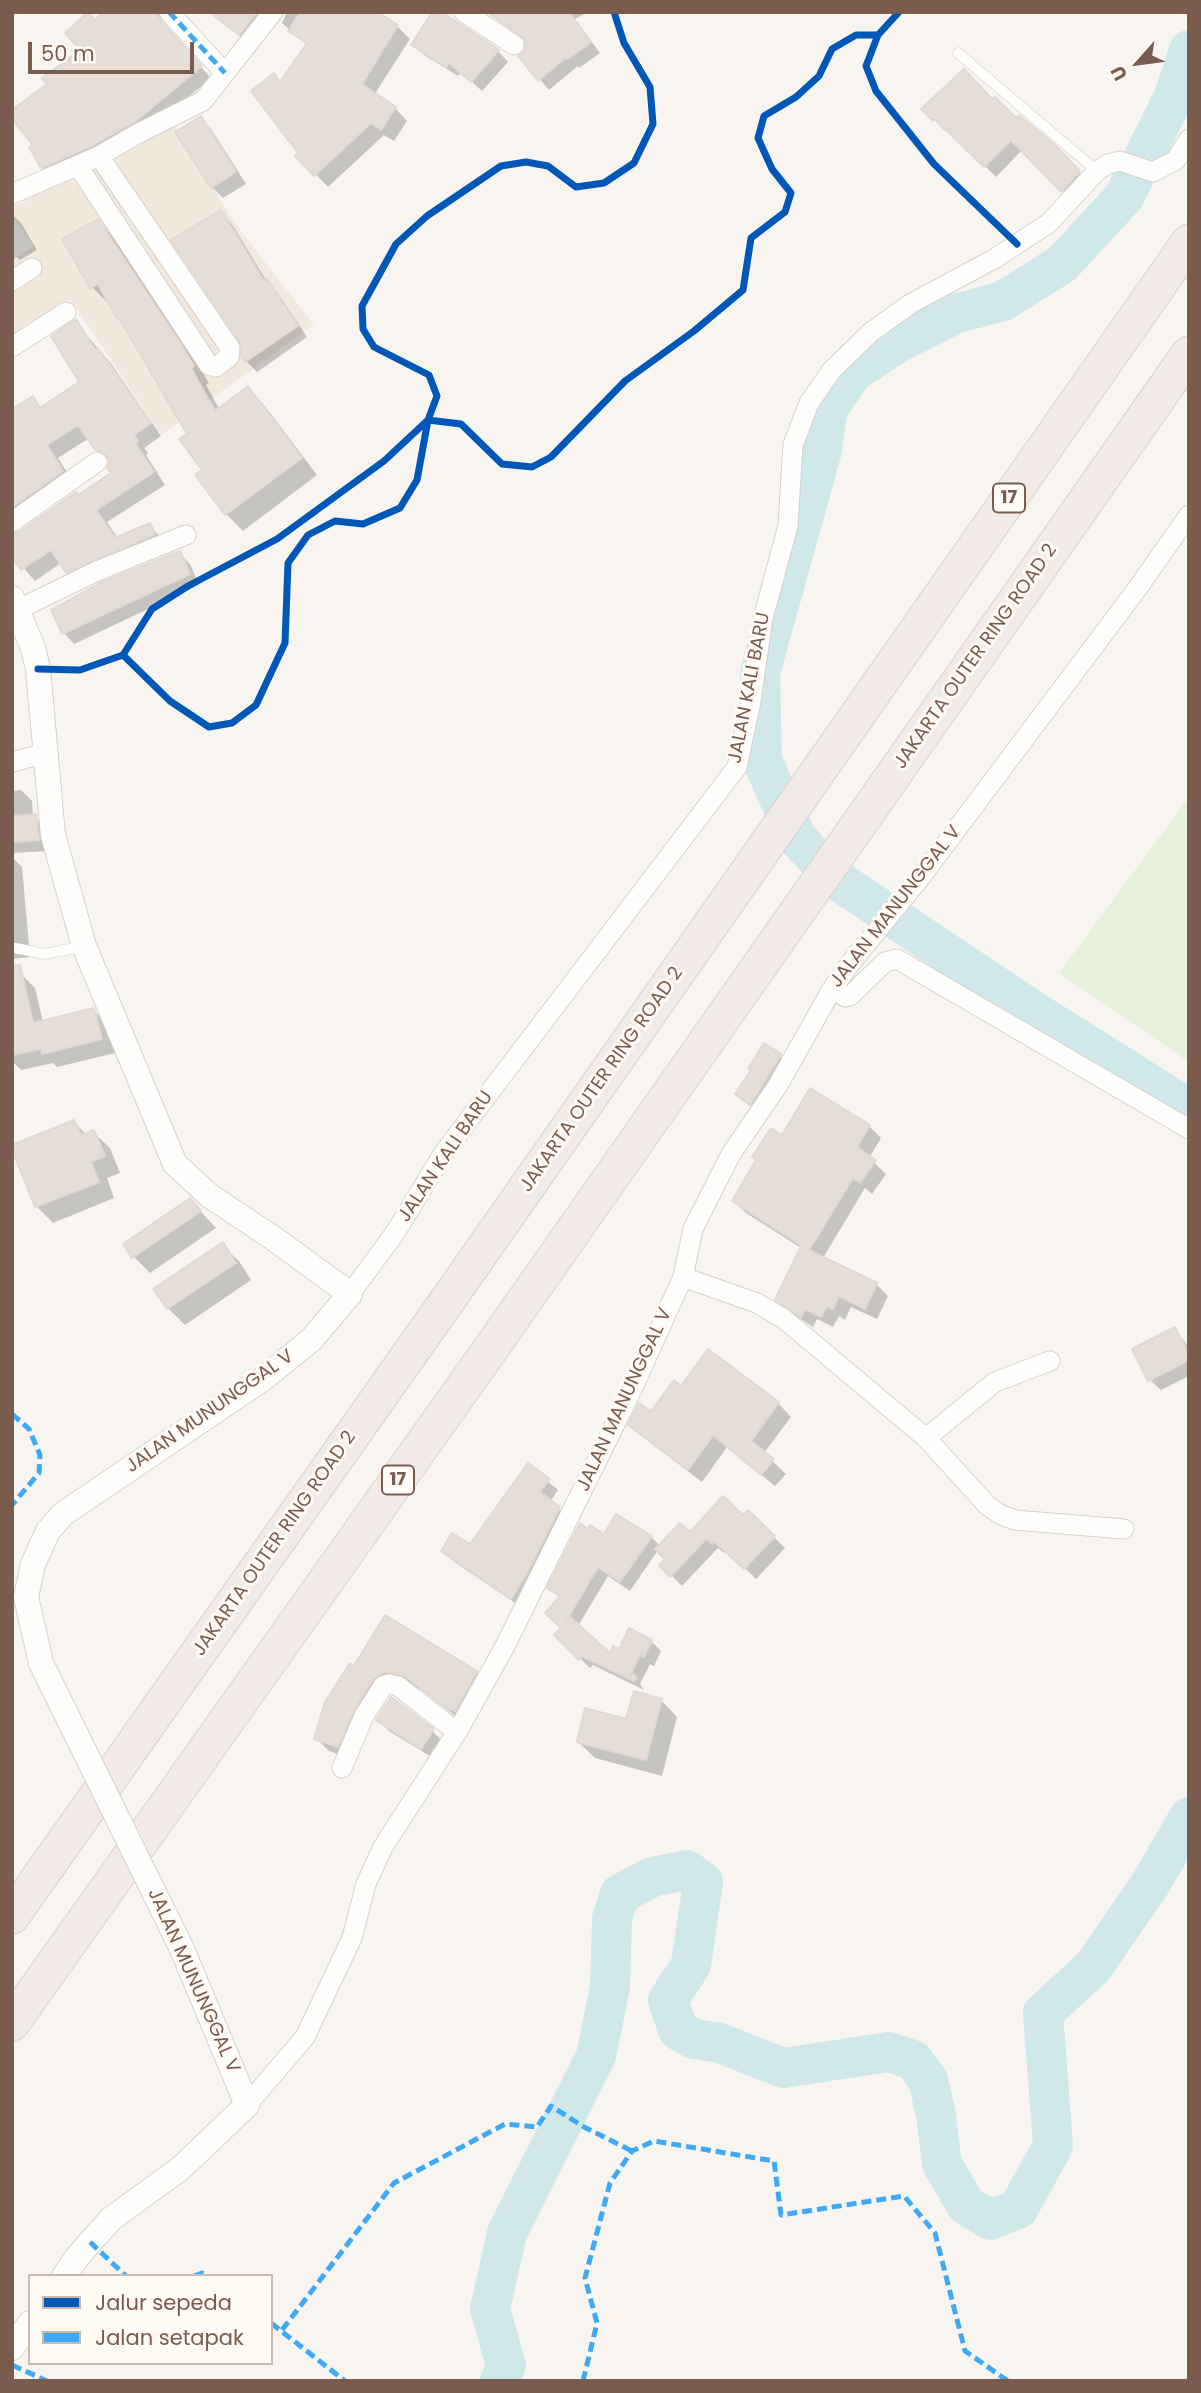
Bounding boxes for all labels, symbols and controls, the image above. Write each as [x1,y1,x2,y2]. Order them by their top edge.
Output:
scale bar [32,28,198,72]
north arrow [1103,28,1173,98]
text: 50 m [41,39,95,68]
text: U [1104,61,1134,85]
road number: 17 [993,484,1025,512]
street label: JAKARTA OUTER RING ROAD 2 [889,540,1063,774]
street label: JALAN KALI BARU [724,611,776,765]
street label: JALAN MANUNGGAL V [826,821,966,993]
street label: JAKARTA OUTER RING ROAD 2 [515,963,689,1197]
street label: JALAN KALI BARU [394,1087,498,1227]
street label: JALAN MANUNGGAL V [573,1305,677,1495]
street label: JALAN MUNUNGGAL V [122,1345,298,1479]
street label: JAKARTA OUTER RING ROAD 2 [188,1427,362,1661]
road number: 17 [382,1465,414,1494]
street label: JALAN MUNUNGGAL V [142,1885,244,2077]
legend [28,2274,273,2365]
text: Jalur sepeda [95,2288,232,2317]
text: Jalan setapak [95,2323,244,2352]

